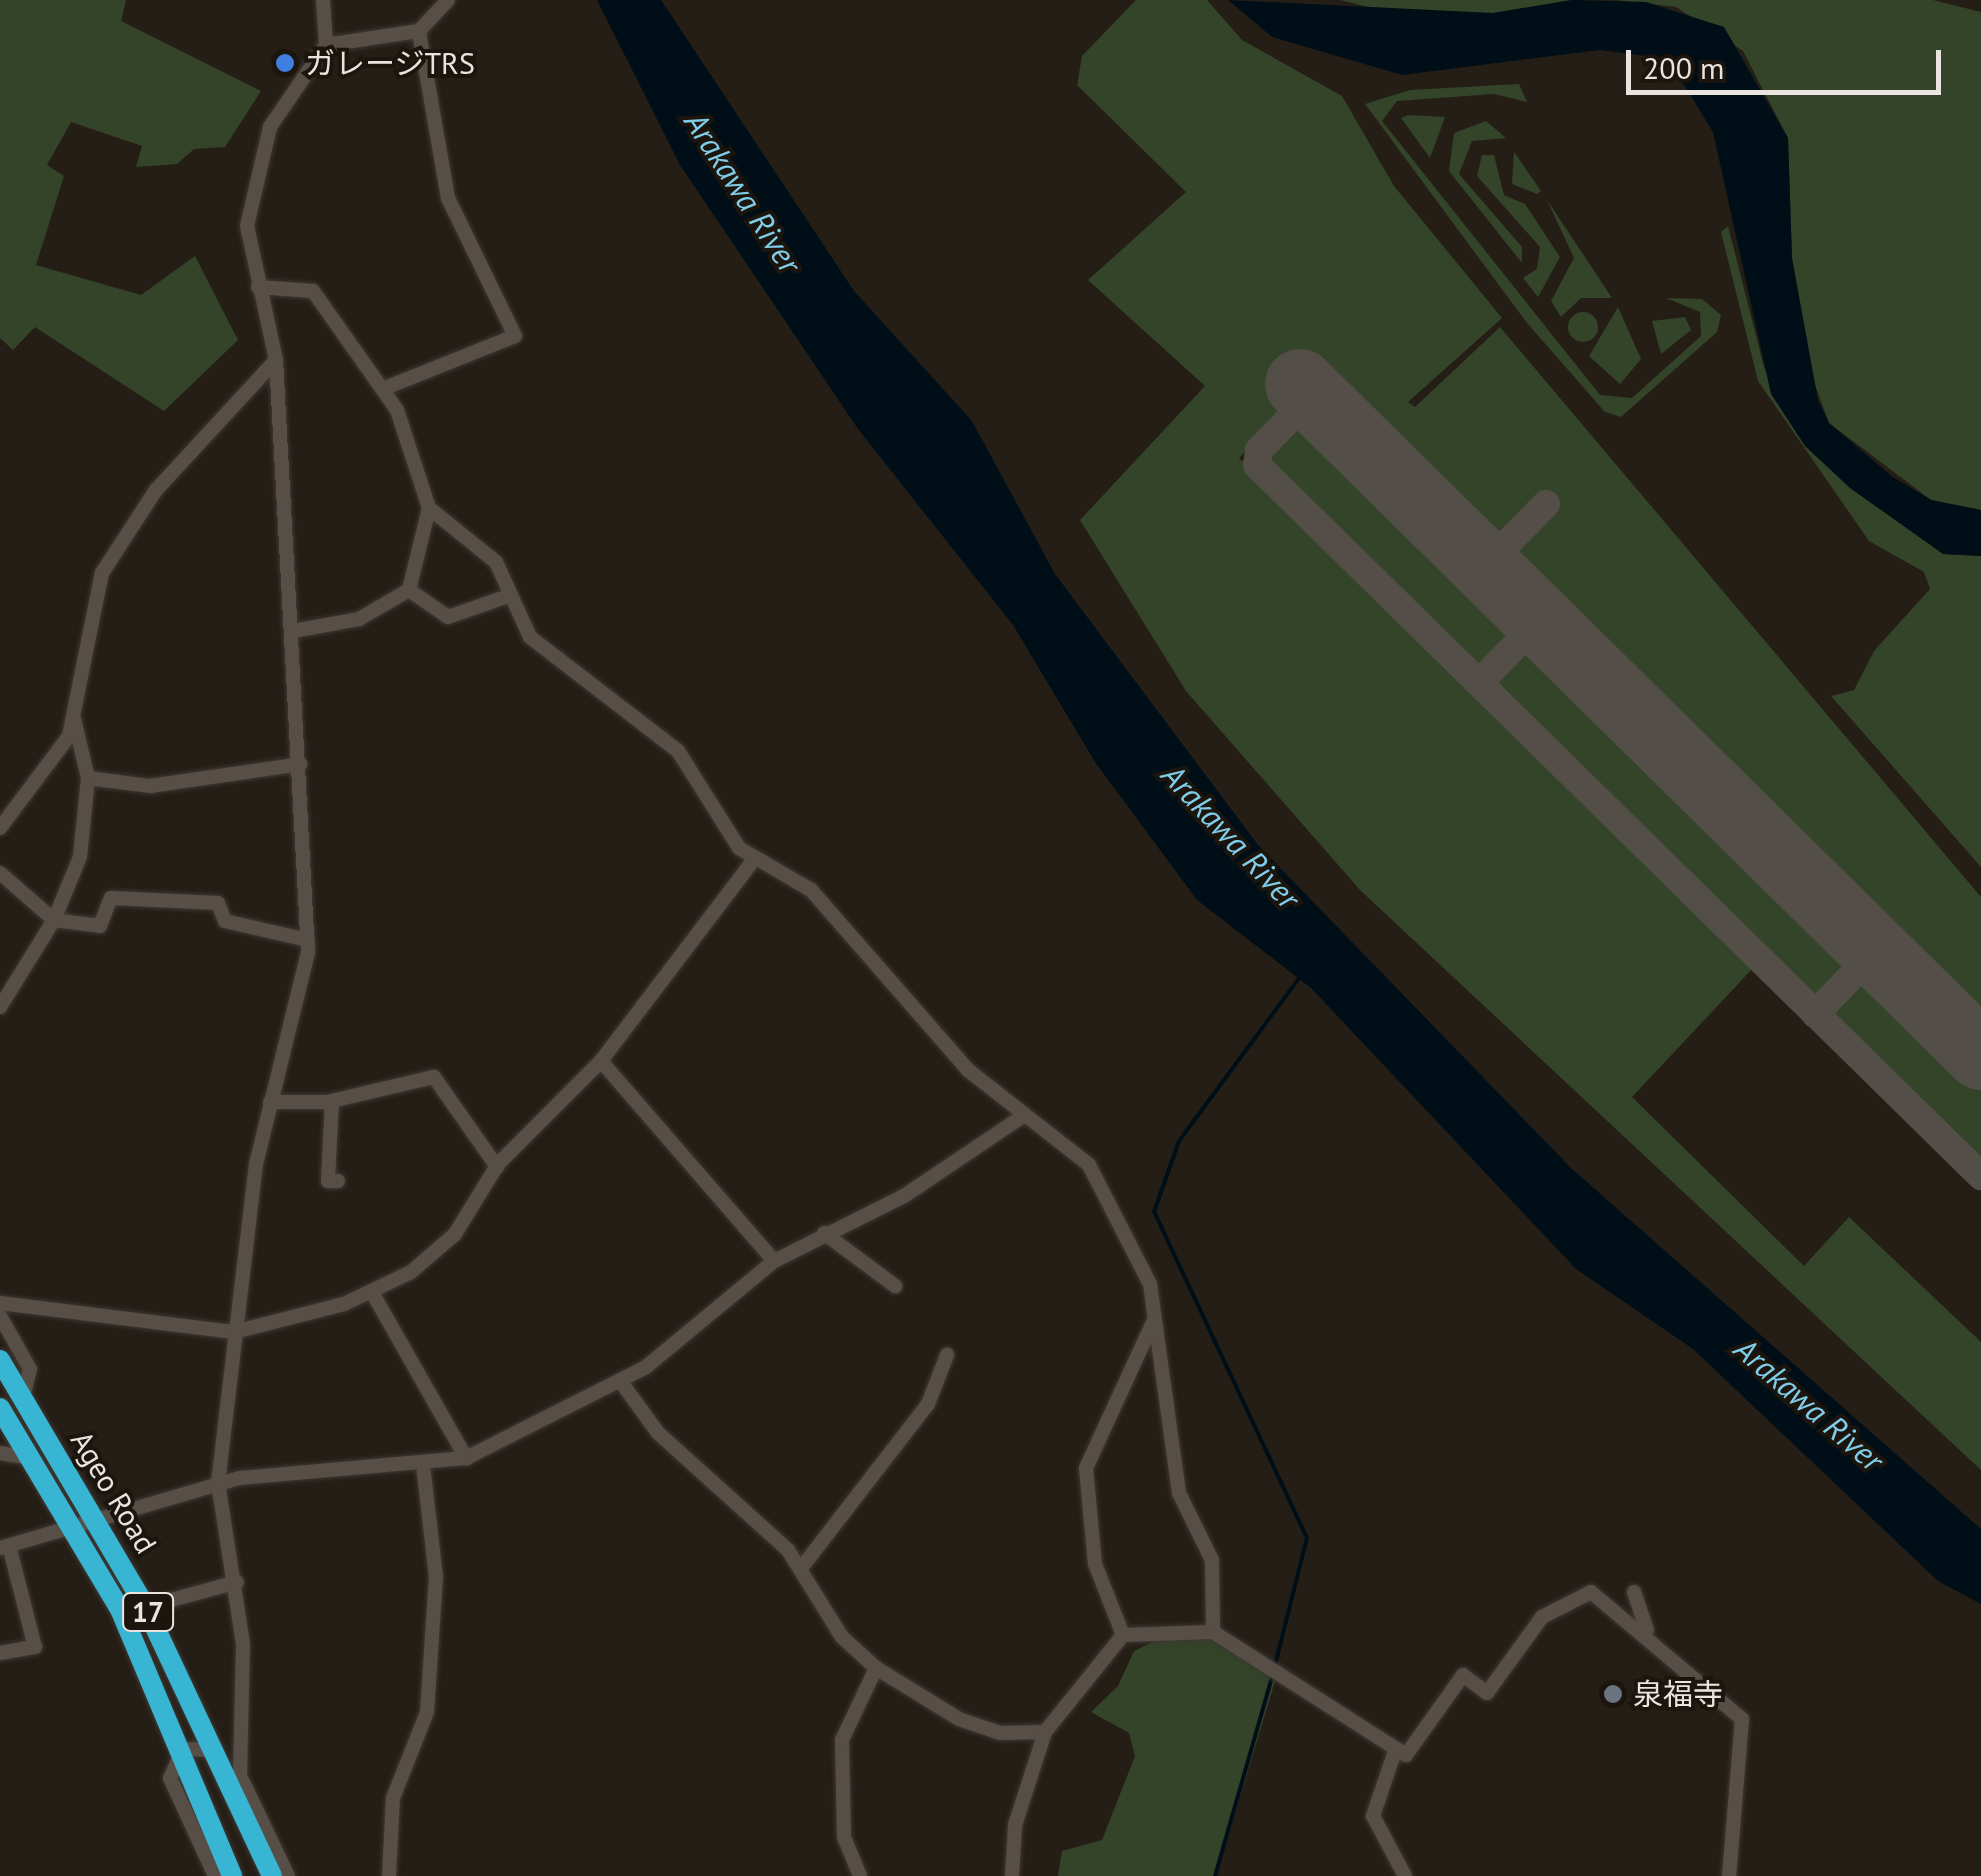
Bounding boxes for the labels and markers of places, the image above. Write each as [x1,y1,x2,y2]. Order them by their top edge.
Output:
place label: ガレージTRS [305,45,475,81]
marker: ガレージTRS [274,52,296,74]
place label: 泉福寺 [1633,1676,1723,1712]
marker: 泉福寺 [1602,1683,1624,1705]

